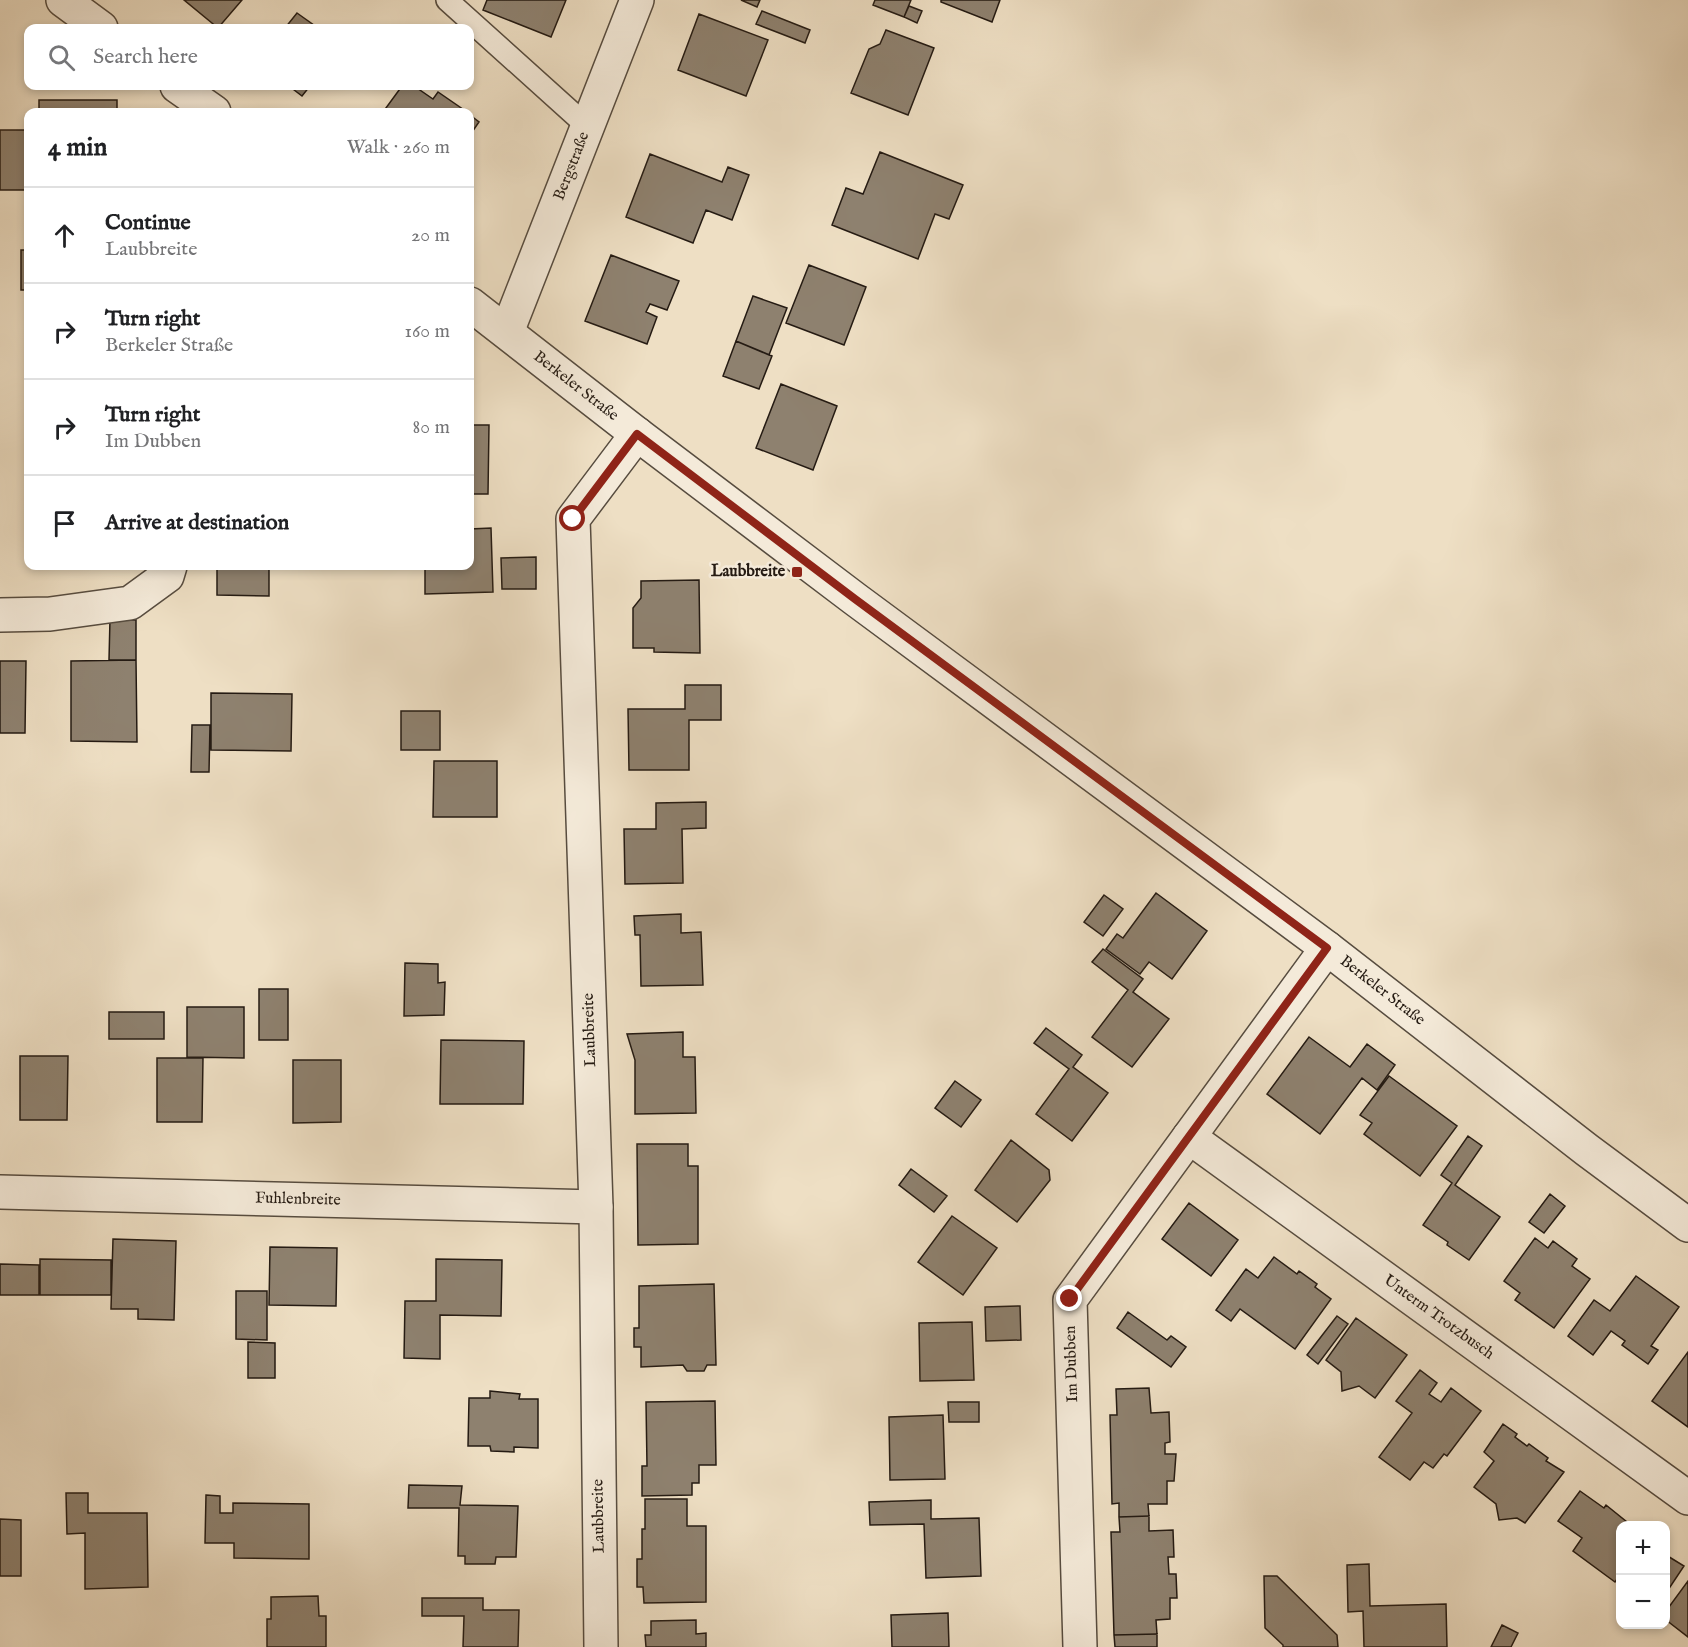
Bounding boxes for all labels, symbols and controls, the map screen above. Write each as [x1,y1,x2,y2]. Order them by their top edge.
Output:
search box [24,24,474,90]
icon: search [45,41,78,74]
text: Search here [93,43,198,71]
street label: Bergstraße [549,129,594,203]
text: 4 min [48,131,107,164]
text: Walk · 260 m [347,135,450,160]
text: Continue [105,209,191,237]
icon: ahead [48,219,81,252]
text: 20 m [411,223,450,248]
text: Laubbreite [105,237,197,262]
text: Turn right [105,305,200,333]
icon: right [48,315,81,348]
text: 160 m [404,319,450,344]
text: Berkeler Straße [105,333,233,358]
street label: Berkeler Straße [529,347,622,426]
text: Turn right [105,401,200,429]
icon: right [48,411,81,444]
text: 80 m [413,415,450,440]
text: Im Dubben [105,429,201,454]
route start [559,505,585,531]
icon: arrive [48,507,81,540]
text: Arrive at destination [105,509,289,537]
place label: Laubbreite [711,562,786,582]
marker: Laubbreite [790,565,804,579]
street label: Berkeler Straße [1336,952,1429,1030]
street label: Laubbreite [579,993,601,1067]
street label: Fuhlenbreite [255,1188,341,1211]
street label: Unterm Trotzbusch [1379,1271,1498,1365]
route end [1056,1285,1082,1311]
street label: Im Dubben [1061,1325,1083,1403]
street label: Laubbreite [588,1479,610,1553]
map controls [1616,1521,1670,1629]
button: + [1616,1521,1670,1575]
button: − [1616,1575,1670,1629]

